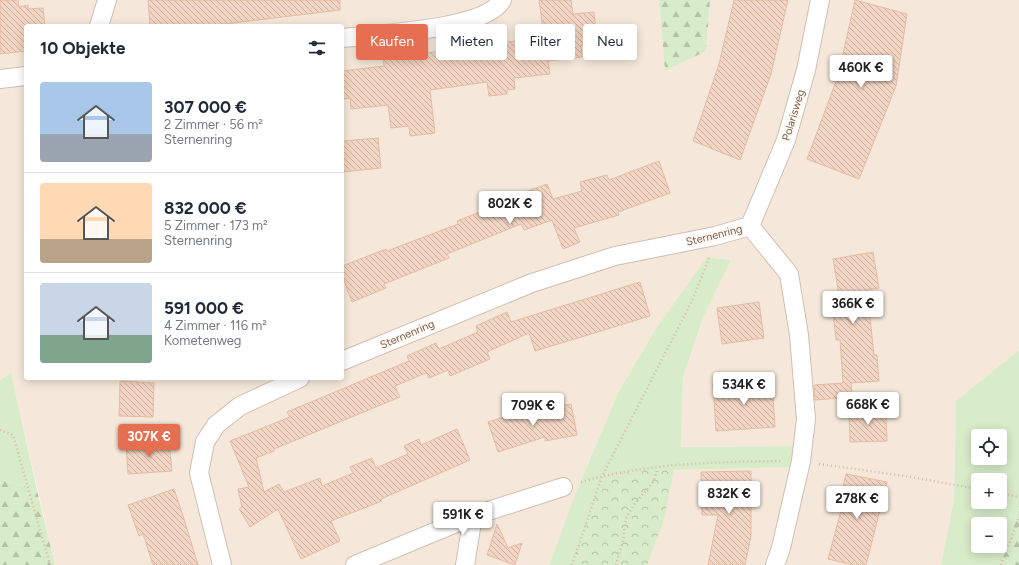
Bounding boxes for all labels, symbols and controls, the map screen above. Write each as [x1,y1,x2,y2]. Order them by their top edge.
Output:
chip: Kaufen [356,24,428,60]
chip: Mieten [436,24,507,60]
chip: Filter [515,24,575,60]
chip: Neu [583,24,637,60]
icon: filters [306,37,328,59]
text: 10 Objekte [40,38,125,58]
pin: 460K € [828,55,894,89]
text: 460K € [839,60,883,75]
street label: Polarisweg [780,88,807,142]
text: 307 000 € [164,97,247,117]
icon: home [72,98,120,146]
text: 2 Zimmer · 56 m² [164,117,263,132]
text: Sternenring [164,132,232,147]
pin: 802K € [477,191,543,225]
text: 802K € [488,196,532,211]
text: 832 000 € [164,198,247,218]
icon: home [72,199,120,247]
text: 5 Zimmer · 173 m² [164,218,268,233]
street label: Sternenring [685,222,744,249]
text: Sternenring [164,233,232,248]
pin: 366K € [820,291,886,325]
text: 366K € [831,296,875,311]
text: 591 000 € [164,298,244,318]
icon: home [72,299,120,347]
street label: Sternenring [378,317,436,352]
text: 4 Zimmer · 116 m² [164,318,267,333]
text: Kometenweg [164,333,241,348]
pin: 534K € [711,372,777,406]
text: 534K € [722,377,766,392]
pin: 668K € [835,392,901,426]
pin: 709K € [500,393,566,427]
text: 668K € [846,397,890,412]
text: 709K € [511,398,555,413]
pin: 307K € [116,424,182,458]
text: 307K € [127,429,171,444]
map controls [971,429,1007,553]
button: locate [971,429,1007,465]
button: + [971,473,1007,509]
pin: 832K € [696,481,762,515]
text: 832K € [707,486,751,501]
pin: 278K € [824,486,890,520]
text: 278K € [835,491,879,506]
pin: 591K € [430,502,496,536]
text: 591K € [442,507,484,522]
button: − [971,517,1007,553]

